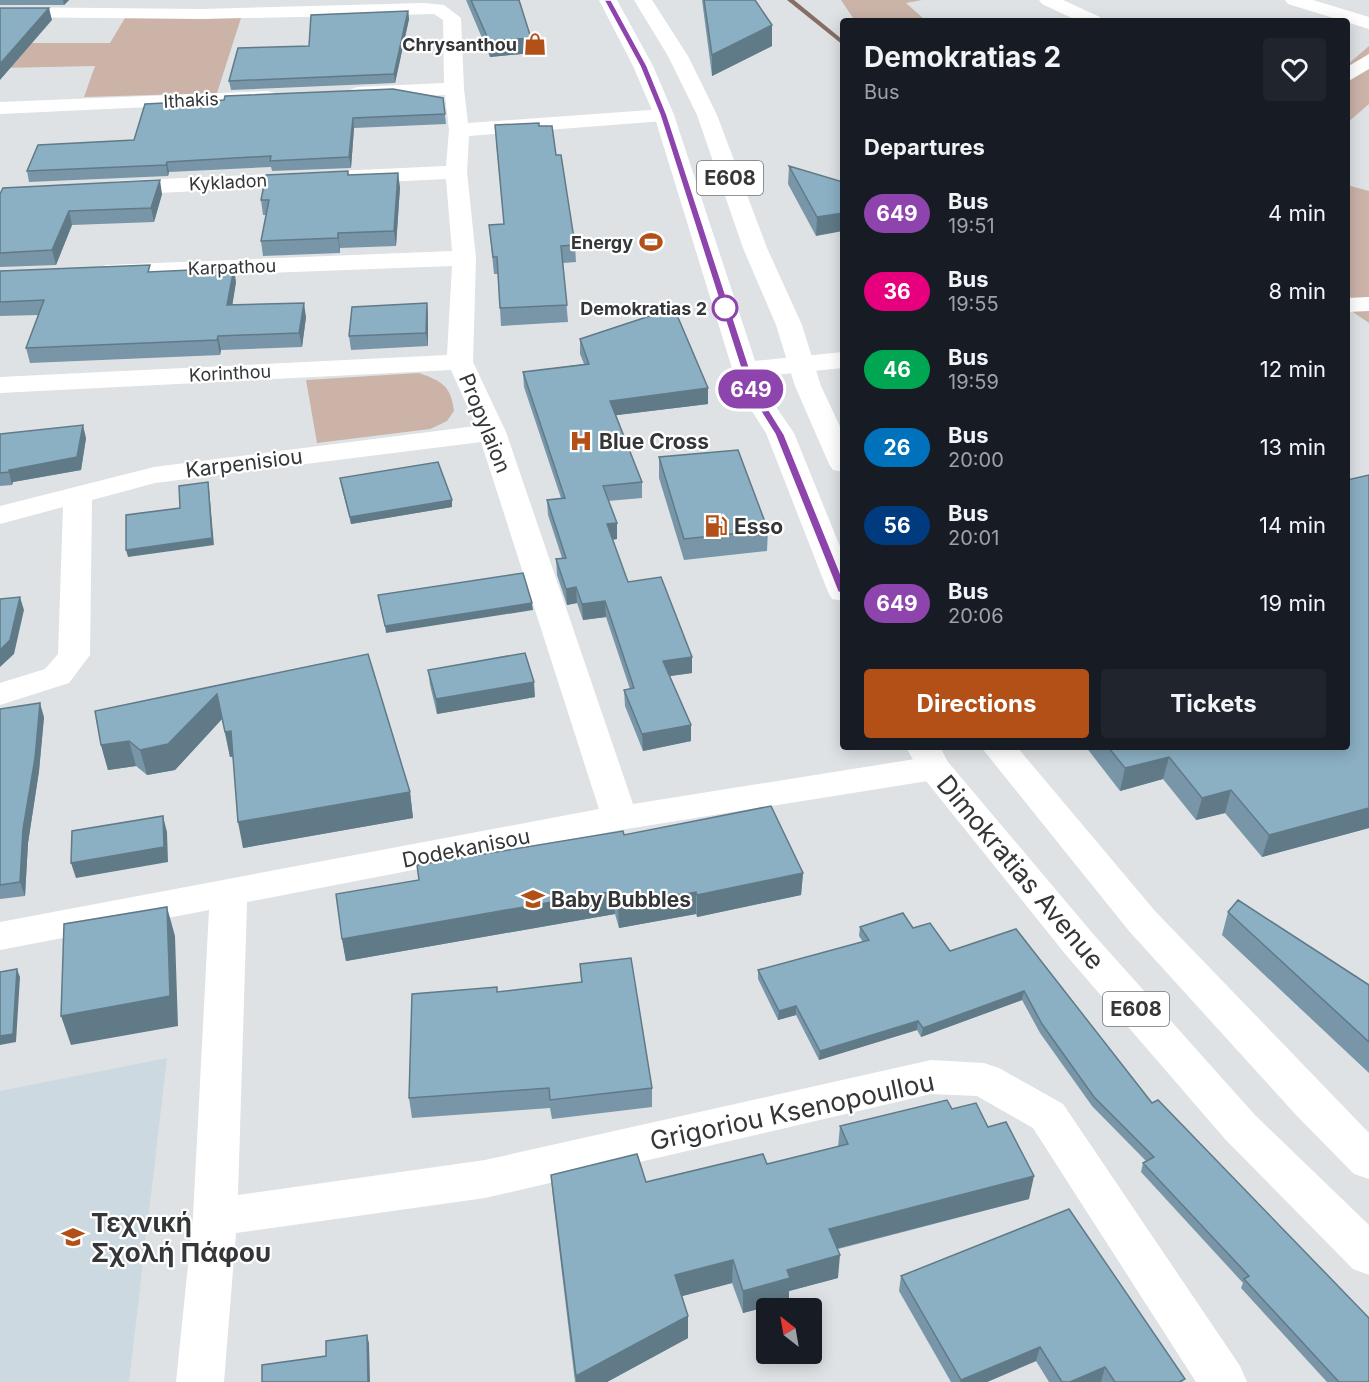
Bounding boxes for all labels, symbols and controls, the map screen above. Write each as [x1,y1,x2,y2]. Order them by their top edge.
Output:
shop icon: Chrysanthou [522,31,548,57]
place label: Chrysanthou [402,34,517,55]
button: heart [1263,38,1326,101]
text: Demokratias 2 [864,40,1061,74]
text: Bus [864,80,899,104]
street label: Ithakis [163,88,219,112]
text: Departures [864,134,985,160]
road number: E608 [697,161,763,195]
street label: Kykladon [188,169,268,195]
text: Bus [948,188,989,214]
text: 4 min [1268,200,1326,226]
text: 649 [876,201,918,226]
text: 19:51 [948,214,995,238]
sports icon: Energy [638,229,664,255]
place label: Energy [571,232,633,253]
street label: Karpathou [187,255,277,279]
text: Bus [948,266,989,292]
text: 8 min [1269,278,1326,304]
text: 36 [883,279,911,304]
text: 19:55 [948,292,999,316]
marker: Demokratias 2 [712,295,738,321]
place label: Demokratias 2 [580,298,707,319]
text: Bus [948,344,989,370]
text: 12 min [1260,356,1326,382]
text: 46 [883,357,911,382]
street label: Korinthou [188,360,272,386]
street label: Propylaion [454,370,516,476]
line badge: 649 [716,370,786,408]
text: 19:59 [948,370,999,394]
text: 649 [730,377,772,402]
text: Bus [948,422,989,448]
hospital icon: Blue Cross [568,428,594,454]
place label: Blue Cross [599,429,709,454]
text: 13 min [1260,434,1326,460]
text: 26 [884,435,910,460]
street label: Karpenisiou [184,443,304,483]
text: 20:00 [948,448,1004,472]
text: Bus [948,500,989,526]
text: 14 min [1259,512,1326,538]
fuel station icon: Esso [703,513,729,539]
text: 56 [883,513,911,538]
place label: Esso [734,514,783,539]
text: 20:01 [948,526,999,550]
text: Bus [948,578,989,604]
text: 19 min [1260,590,1326,616]
text: 649 [876,591,918,616]
text: 20:06 [948,604,1004,628]
button: Directions [864,669,1089,738]
button: Tickets [1101,669,1326,738]
street label: Dimokratias Avenue [931,769,1111,975]
street label: Dodekanisou [400,823,532,873]
school or university icon: Baby Bubbles [520,886,546,912]
place label: Baby Bubbles [551,887,691,912]
road number: E608 [1103,992,1169,1026]
street label: Grigoriou Ksenopoullou [647,1066,937,1156]
place label: Τεχνική Σχολή Πάφου [91,1207,271,1268]
school or university icon: Τεχνική Σχολή Πάφου [60,1224,86,1250]
north arrow [756,1298,822,1364]
map controls [756,1298,822,1364]

